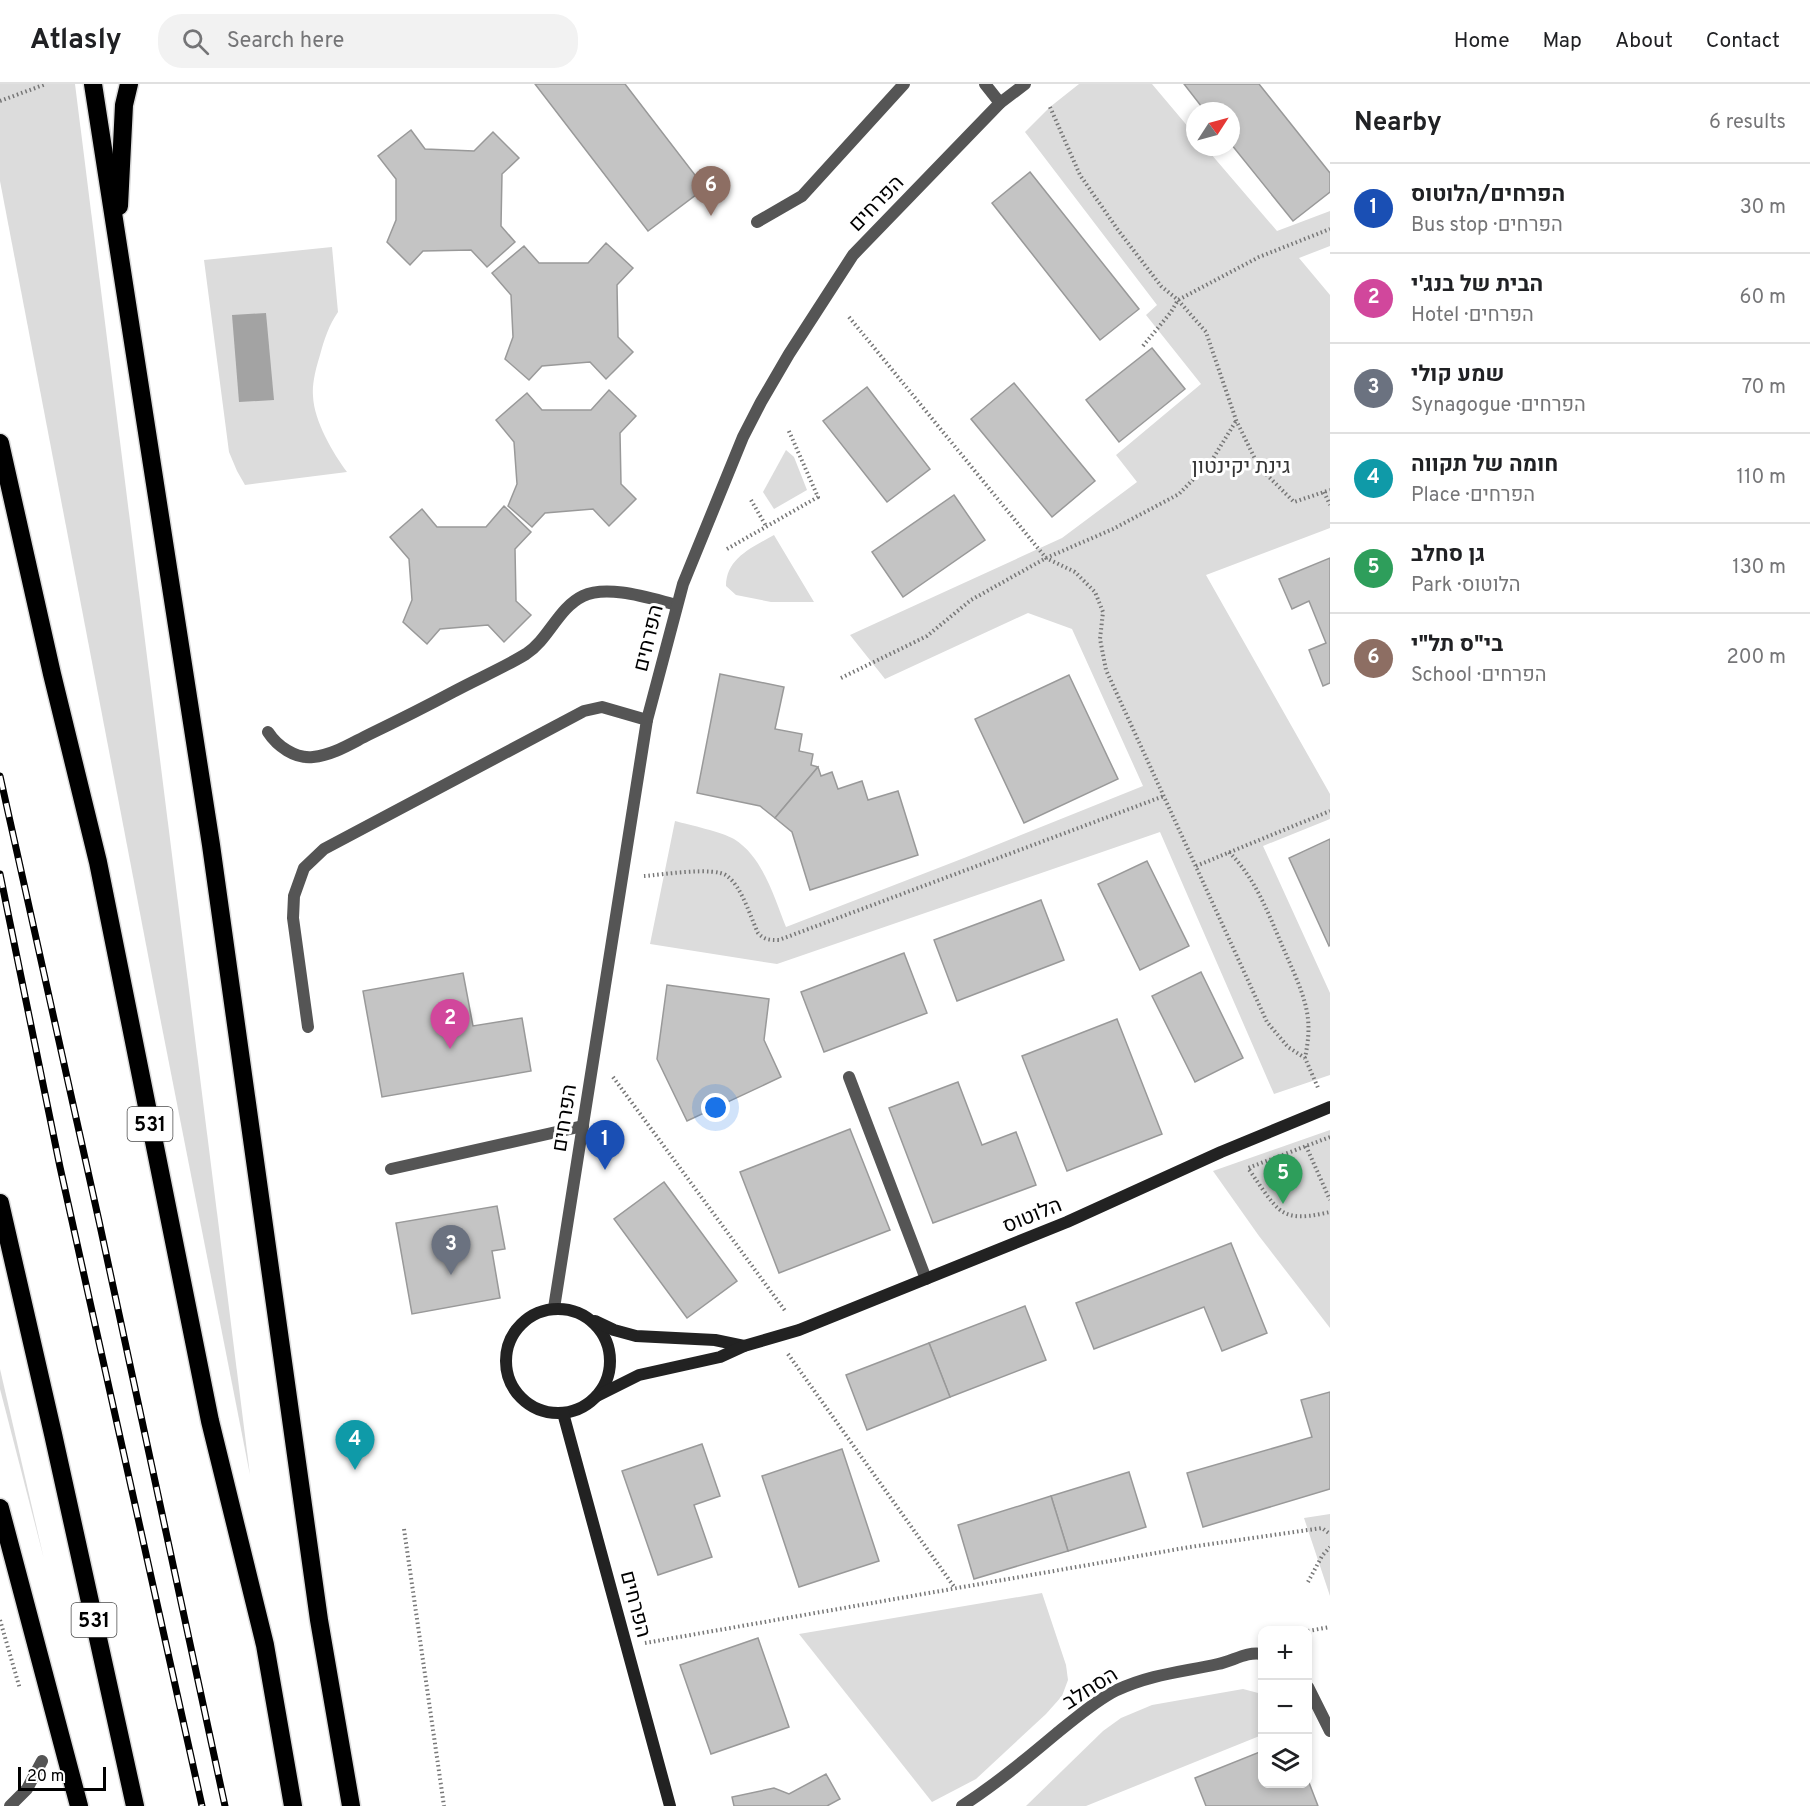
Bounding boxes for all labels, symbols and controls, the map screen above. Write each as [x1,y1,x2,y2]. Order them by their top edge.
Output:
search box [158,14,578,68]
text: Atlasly [30,23,122,59]
icon: search [179,25,212,58]
text: Search here [227,28,344,55]
text: Home [1454,28,1510,55]
text: Map [1543,28,1582,55]
text: About [1615,28,1673,55]
text: Contact [1706,28,1780,55]
north arrow [1186,102,1240,156]
text: Nearby [1354,107,1442,140]
text: 6 results [1709,110,1786,136]
pin: 6 [692,166,730,216]
street label: הפרחים [844,170,910,238]
text: הפרחים/הלוטוס [1411,182,1565,209]
text: 1 [1370,195,1378,221]
text: 30 m [1740,195,1786,221]
text: Bus stop · הפרחים [1411,213,1563,239]
text: הבית של בנג'י [1411,272,1543,299]
text: 2 [1367,285,1380,311]
text: 60 m [1740,285,1786,311]
text: Hotel · הפרחים [1411,303,1534,329]
text: שמע קולי [1411,362,1504,389]
text: 3 [1368,375,1380,401]
text: 70 m [1742,375,1786,401]
text: Synagogue · הפרחים [1411,393,1586,419]
text: חומה של תקווה [1411,452,1558,479]
park label: גינת יקינטון [1192,454,1290,481]
text: 4 [1367,465,1380,491]
text: 110 m [1737,465,1786,491]
text: Place · הפרחים [1411,483,1535,509]
text: גן סחלב [1411,542,1485,569]
text: 5 [1367,555,1380,581]
text: 130 m [1732,555,1786,581]
text: Park · הלוטוס [1411,573,1521,599]
street label: הפרחים [628,602,671,675]
text: בי"ס תל"י [1411,632,1503,659]
text: 6 [1367,645,1380,671]
text: 200 m [1727,645,1786,671]
text: School · הפרחים [1411,663,1546,689]
pin: 2 [430,1000,470,1049]
street label: הפרחים [547,1082,584,1154]
your location [701,1093,730,1122]
road number: 531 [128,1107,172,1141]
pin: 1 [586,1120,624,1170]
pin: 5 [1264,1154,1302,1204]
street label: הלוטוס [999,1192,1066,1240]
pin: 3 [432,1226,470,1275]
pin: 4 [336,1420,374,1470]
street label: הפרחים [613,1568,656,1641]
road number: 531 [72,1603,116,1637]
map controls [1258,1626,1312,1788]
button: + [1258,1626,1312,1680]
street label: הסחלב [1058,1662,1124,1717]
button: − [1258,1680,1312,1734]
button: layers [1258,1734,1312,1788]
scale bar [18,1764,106,1792]
text: 20 m [27,1767,64,1787]

